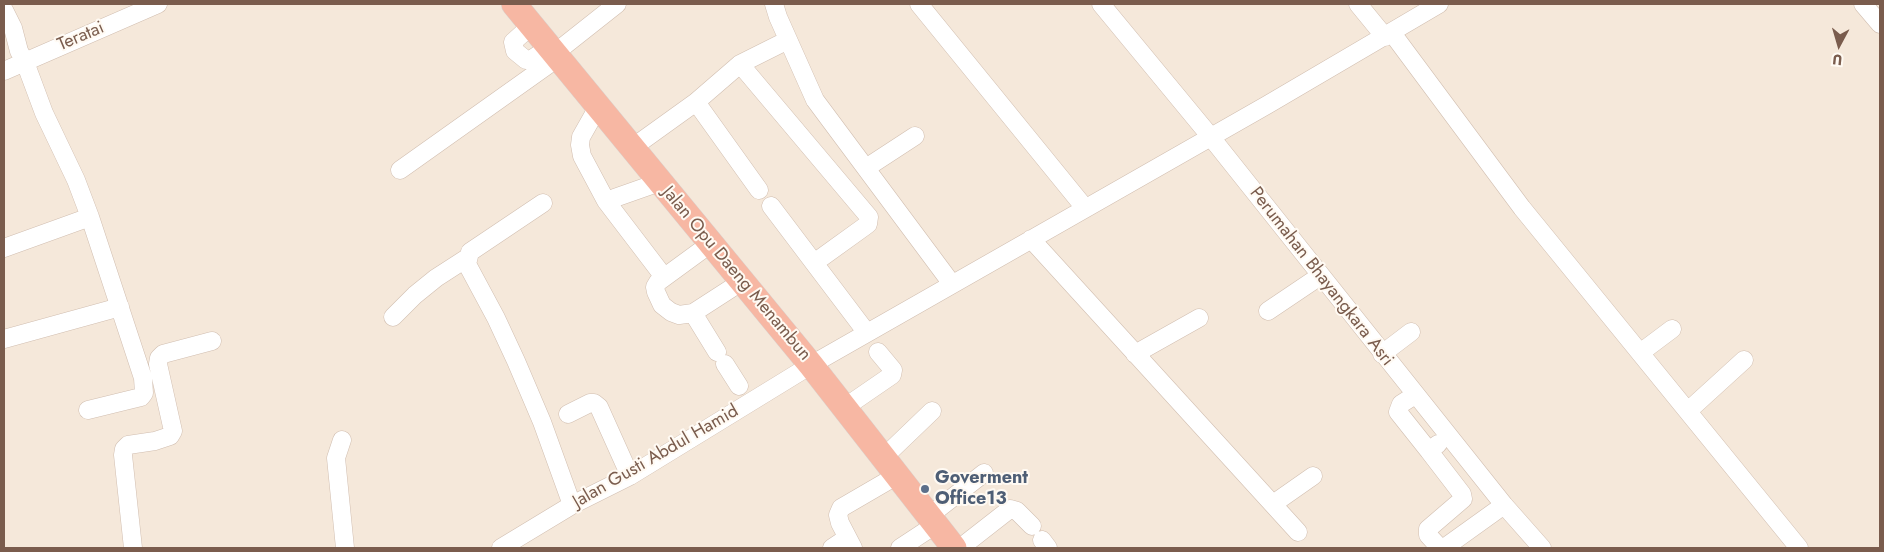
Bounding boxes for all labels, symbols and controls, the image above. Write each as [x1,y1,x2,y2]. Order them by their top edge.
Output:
street label: Teratai [55,18,107,56]
north arrow [1814,20,1864,70]
text: U [1832,49,1843,70]
street label: Jalan Opu Daeng Menambun [657,183,815,365]
street label: Perumahan Bhayangkara Asri [1244,183,1398,371]
street label: Jalan Gusti Abdul Hamid [569,401,743,513]
place label: Goverment Office13 [935,468,1028,510]
marker: Goverment Office13 [919,483,931,495]

